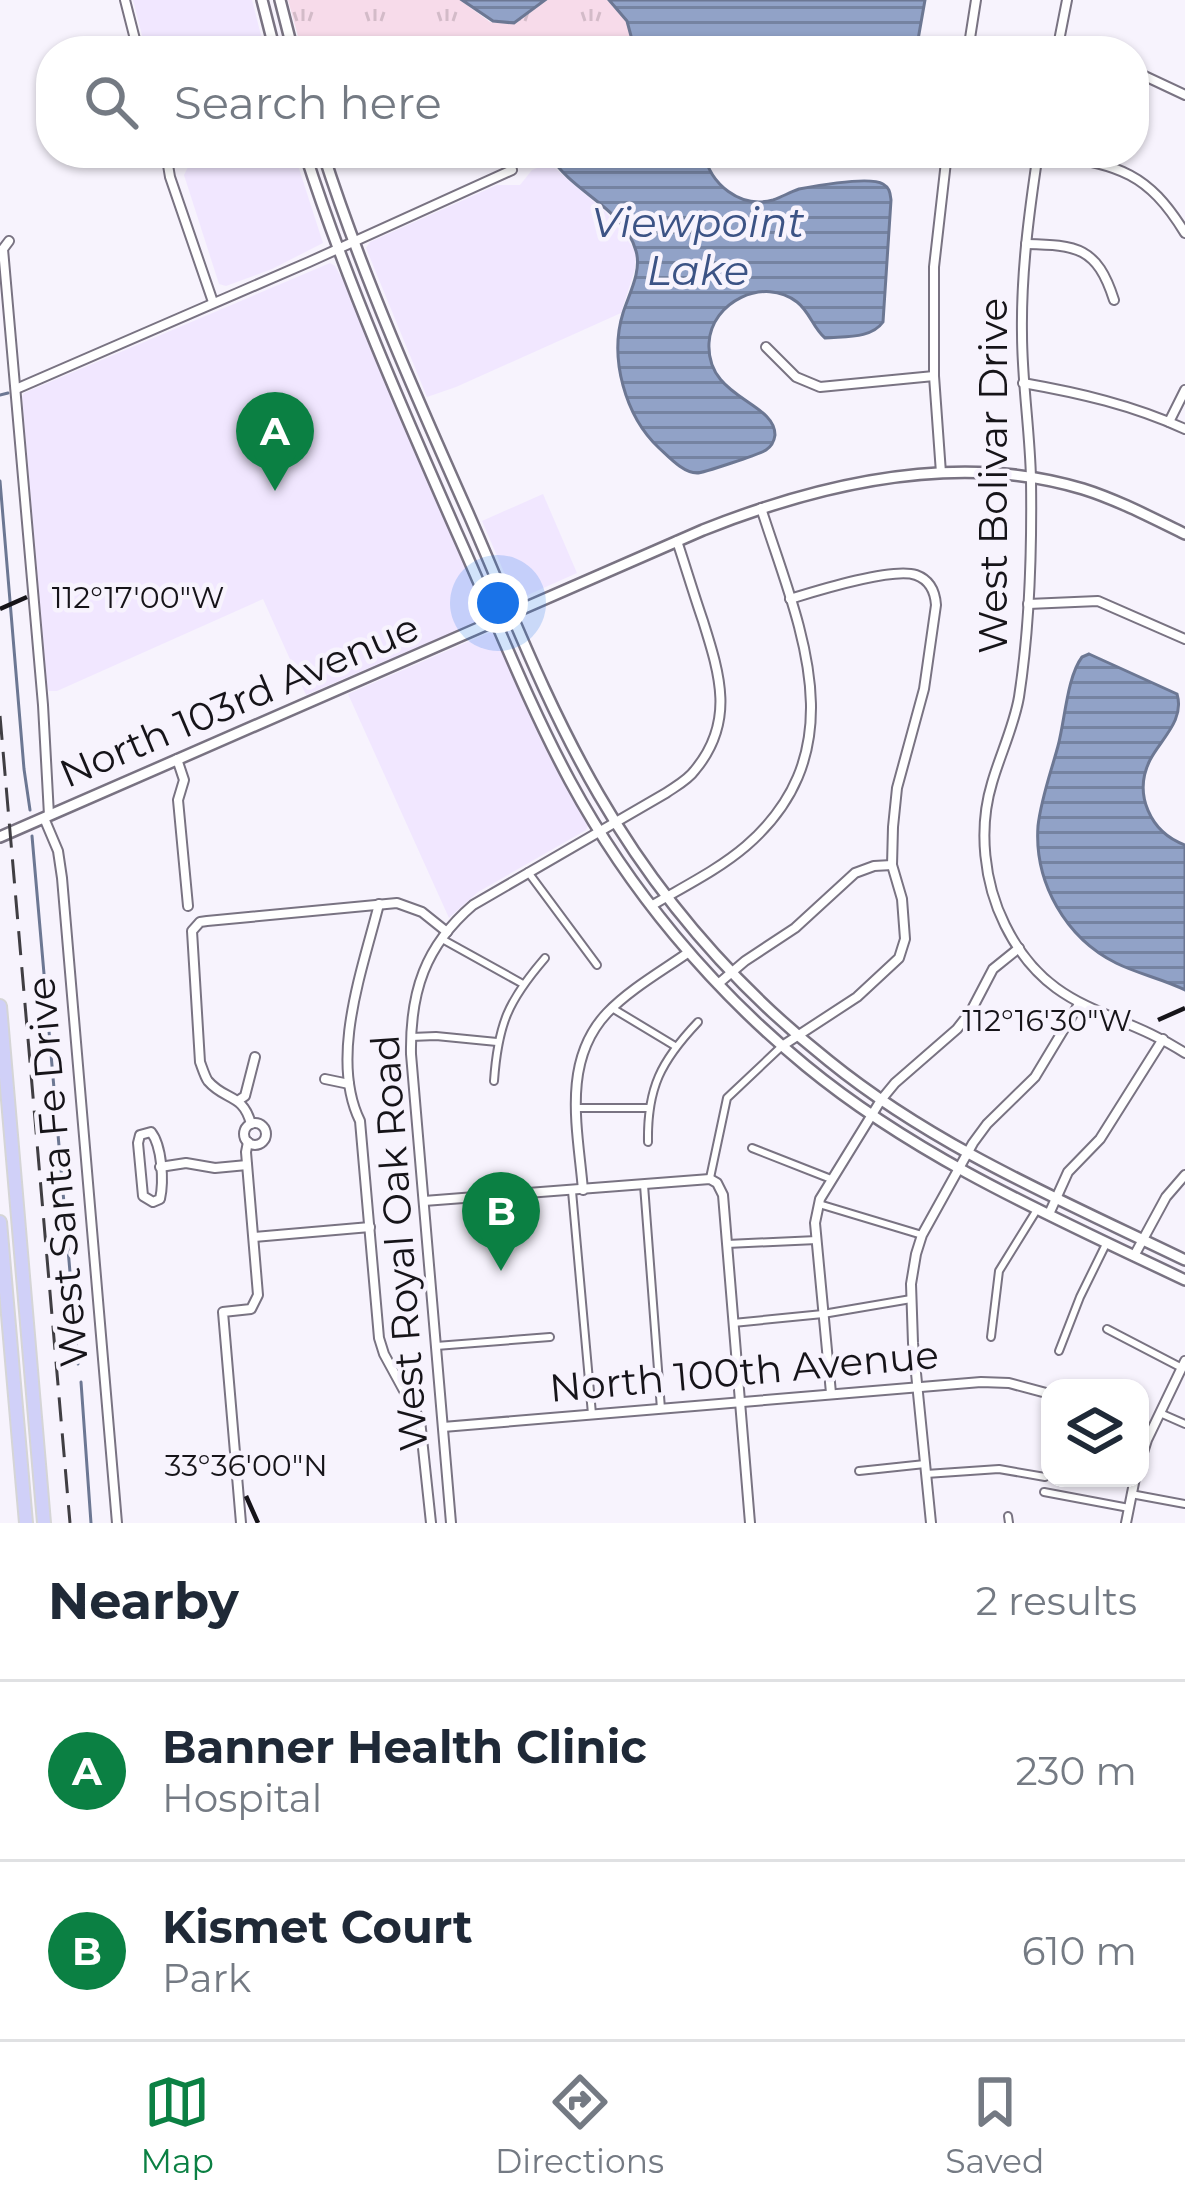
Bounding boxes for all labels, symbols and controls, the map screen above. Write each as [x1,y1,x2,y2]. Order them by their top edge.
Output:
search box [36,36,1149,168]
icon: search [78,69,144,135]
text: Search here [174,75,442,130]
water label: Viewpoint Lake [591,196,805,296]
street label: West Bolivar Drive [969,298,1017,654]
pin: A [236,392,314,491]
your location [468,573,528,633]
text: 112°17'00"W [52,579,224,616]
street label: North 103rd Avenue [52,603,426,797]
street label: West Santa Fe Drive [16,975,98,1369]
text: 112°16'30"W [962,1002,1132,1039]
street label: West Royal Oak Road [361,1033,437,1453]
pin: B [462,1172,540,1271]
street label: North 100th Avenue [547,1330,941,1412]
map controls [1041,1379,1149,1487]
button: layers [1041,1379,1149,1487]
text: 33°36'00"N [164,1447,328,1484]
text: Nearby [48,1570,239,1632]
text: 2 results [976,1577,1137,1625]
text: Banner Health Clinic [162,1719,647,1774]
text: A [72,1747,102,1795]
text: 230 m [1015,1747,1137,1795]
text: Hospital [162,1774,322,1822]
text: Kismet Court [162,1899,473,1954]
text: B [72,1927,102,1975]
text: 610 m [1022,1927,1137,1975]
text: Park [162,1954,251,2002]
tab: Map [141,2069,214,2181]
tab: Directions [495,2069,664,2181]
tab: Saved [945,2069,1044,2181]

